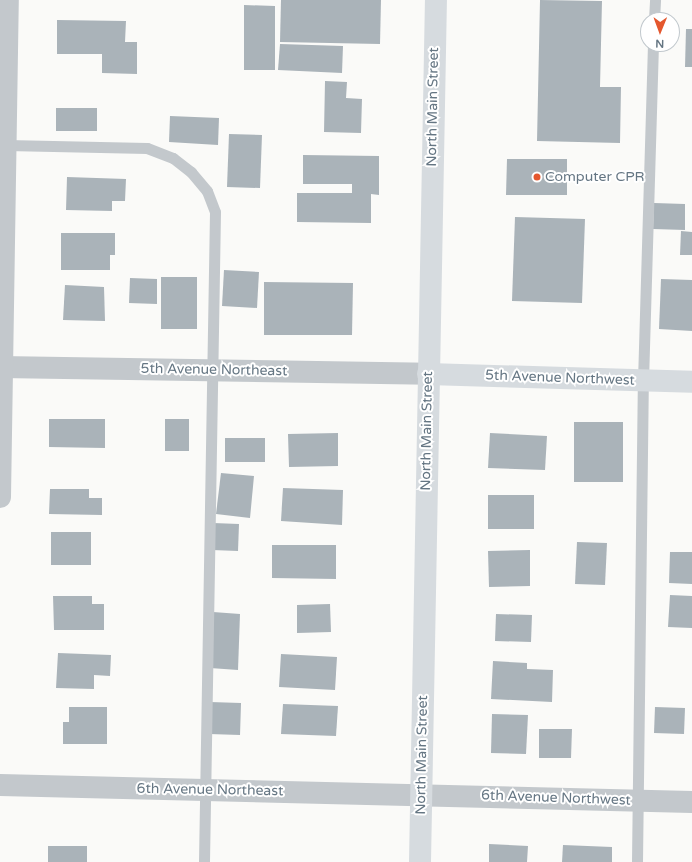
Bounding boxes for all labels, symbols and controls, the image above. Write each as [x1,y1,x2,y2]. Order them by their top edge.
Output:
north arrow [640,12,680,52]
text: N [655,37,664,50]
street label: North Main Street [424,47,442,167]
place label: Computer CPR [545,169,645,185]
marker: Computer CPR [532,172,542,182]
street label: 5th Avenue Northeast [141,360,287,380]
street label: 5th Avenue Northwest [485,367,635,389]
street label: North Main Street [418,371,436,491]
street label: North Main Street [413,695,431,815]
street label: 6th Avenue Northeast [137,780,283,800]
street label: 6th Avenue Northwest [481,787,631,809]

